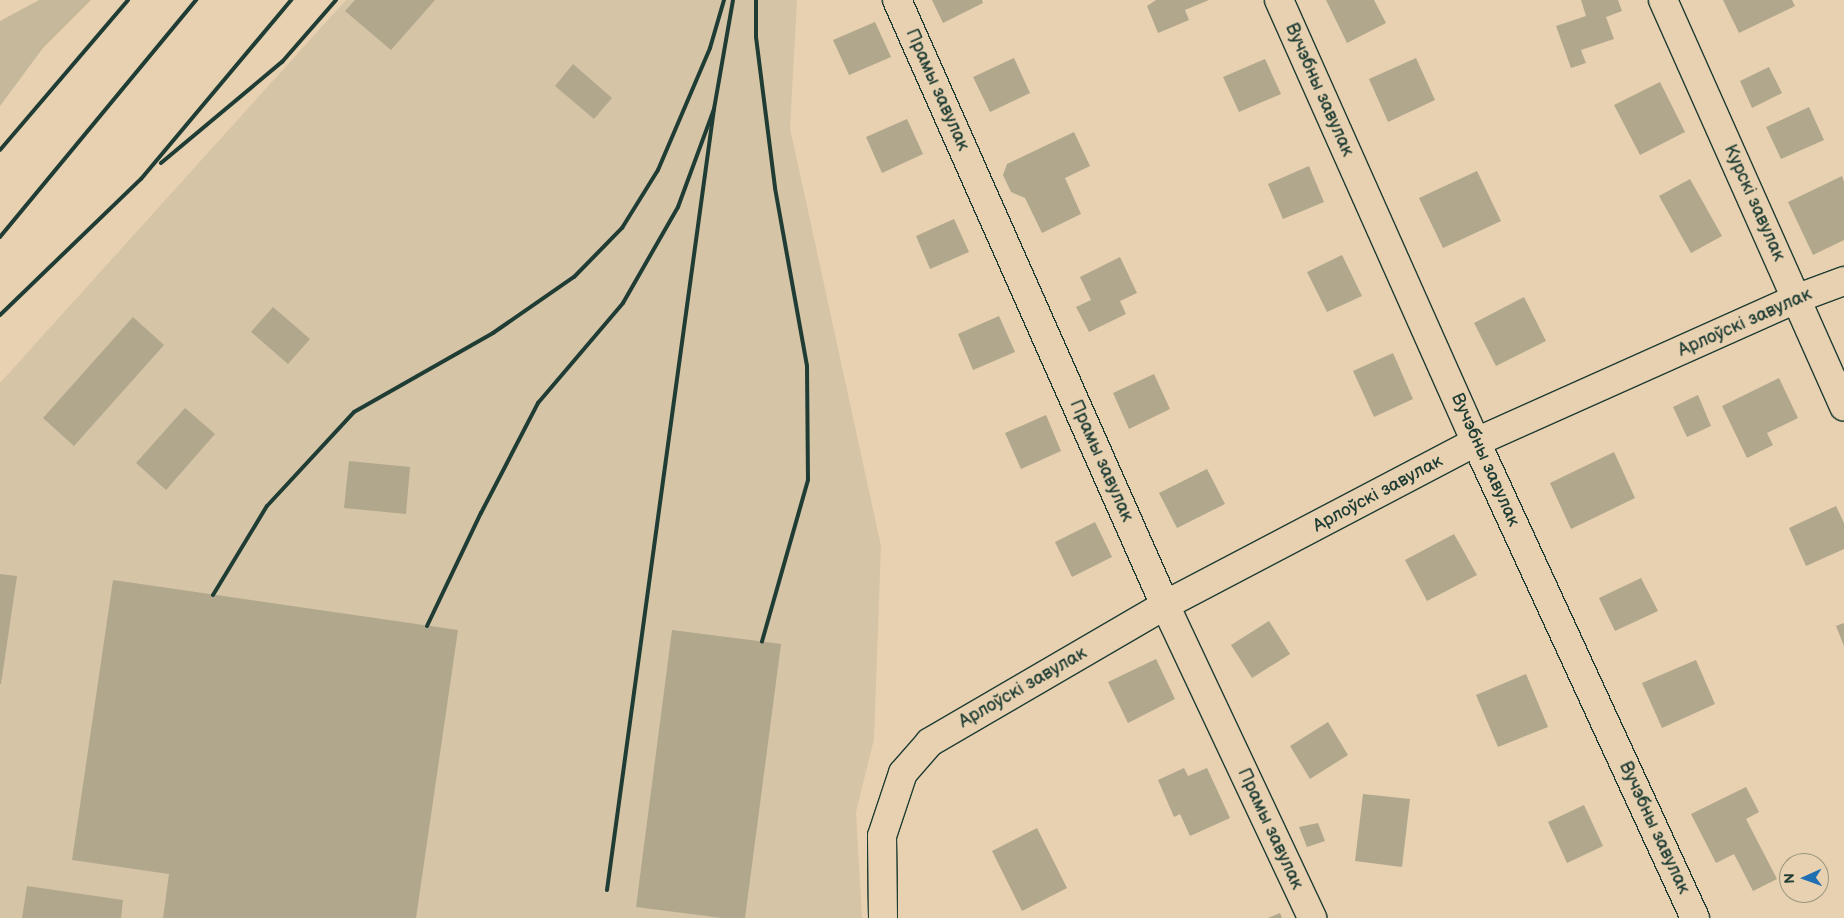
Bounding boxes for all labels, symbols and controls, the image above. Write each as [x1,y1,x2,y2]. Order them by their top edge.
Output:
street label: Вучэбны завулак [1280,20,1358,160]
street label: Прамы завулак [900,26,974,154]
street label: Курскі завулак [1719,141,1789,265]
street label: Арлоўскі завулак [1675,284,1815,362]
street label: Вучэбны завулак [1446,390,1524,530]
street label: Прамы завулак [1064,397,1138,525]
street label: Арлоўскі завулак [1309,451,1447,537]
street label: Арлоўскі завулак [955,643,1091,733]
street label: Вучэбны завулак [1614,758,1694,898]
street label: Прамы завулак [1232,765,1308,893]
north arrow [1779,853,1829,903]
text: N [1781,873,1798,884]

